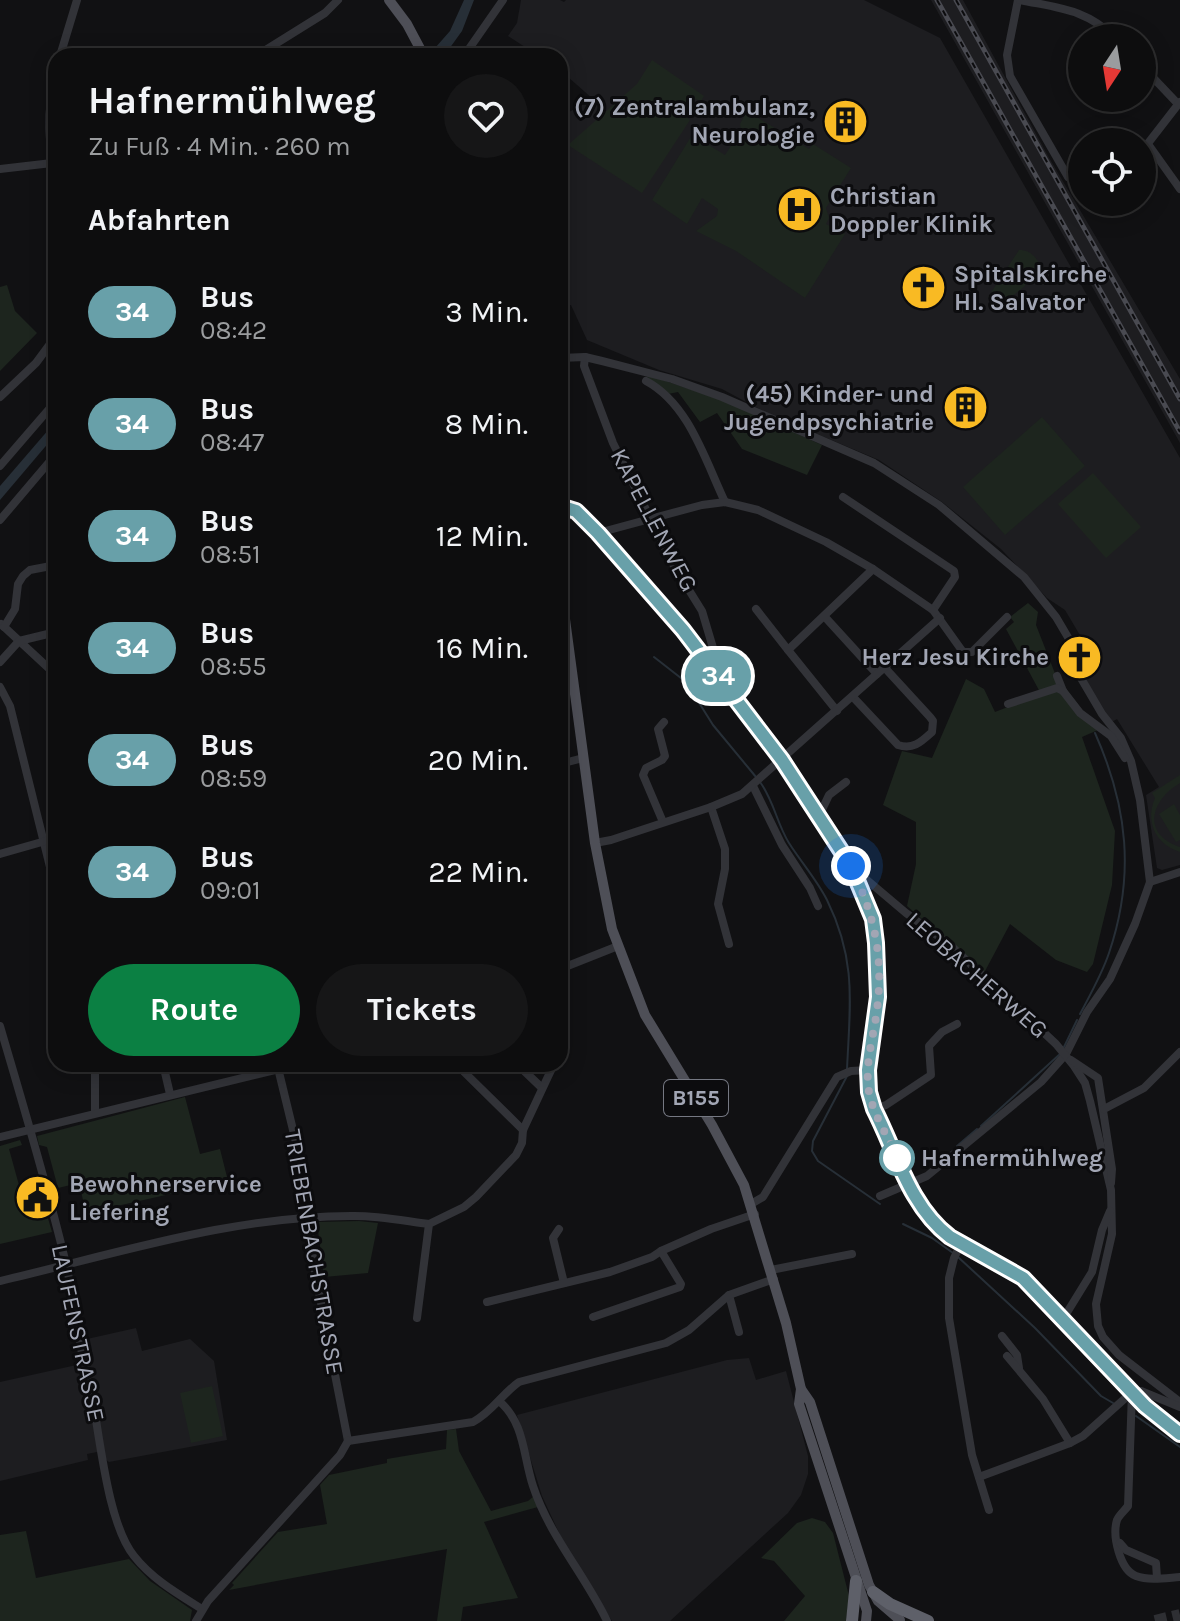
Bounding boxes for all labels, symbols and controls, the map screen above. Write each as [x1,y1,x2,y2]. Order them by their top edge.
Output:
north arrow [1068,24,1156,112]
map controls [1068,24,1156,216]
button: heart [444,74,528,158]
text: Hafnermühlweg [88,78,376,123]
place label: (7) Zentralambulanz, Neurologie [574,93,815,149]
building icon: (7) Zentralambulanz, Neurologie [822,97,870,145]
button: locate [1068,128,1156,216]
text: Zu Fuß · 4 Min. · 260 m [88,131,351,162]
place label: Christian Doppler Klinik [830,182,993,238]
hospital icon: Christian Doppler Klinik [775,186,823,234]
text: Abfahrten [88,202,231,238]
place label: Spitalskirche Hl. Salvator [954,260,1107,316]
church icon: Spitalskirche Hl. Salvator [899,264,947,312]
text: Bus [200,279,254,315]
text: 3 Min. [445,294,528,330]
text: 34 [115,295,149,328]
text: 08:42 [200,315,267,346]
place label: (45) Kinder- und Jugendpsychiatrie [724,380,934,436]
building icon: (45) Kinder- und Jugendpsychiatrie [941,384,989,432]
text: Bus [200,391,254,427]
text: 8 Min. [445,406,528,442]
text: 34 [115,407,149,440]
text: 08:47 [200,427,264,458]
street label: KAPELLENWEG [605,444,703,596]
text: Bus [200,503,254,539]
text: 12 Min. [436,518,528,554]
text: 34 [115,519,149,552]
text: 08:51 [200,539,261,570]
text: Bus [200,615,254,651]
text: 16 Min. [436,630,528,666]
text: 34 [115,631,149,664]
church icon: Herz Jesu Kirche [1056,633,1104,681]
place label: Herz Jesu Kirche [861,643,1049,671]
line badge: 34 [682,650,754,702]
text: 08:55 [200,651,267,682]
text: 34 [701,659,735,692]
text: Bus [200,727,254,763]
text: 20 Min. [428,742,528,778]
text: 34 [115,743,149,776]
text: 08:59 [200,763,267,794]
text: Bus [200,839,254,875]
your location [831,846,871,886]
text: 22 Min. [428,854,528,890]
text: 34 [115,855,149,888]
text: 09:01 [200,875,261,906]
street label: LEOBACHERWEG [901,906,1053,1044]
button: Route [88,964,300,1056]
button: Tickets [316,964,528,1056]
road number: B155 [664,1080,728,1116]
street label: TRIEBENBACHSTRASSE [279,1127,349,1377]
marker: Hafnermühlweg [880,1141,914,1175]
place label: Hafnermühlweg [921,1144,1103,1172]
place label: Bewohnerservice Liefering [69,1170,262,1226]
public building icon: Bewohnerservice Liefering [14,1174,62,1222]
street label: LAUFENSTRASSE [46,1242,110,1424]

